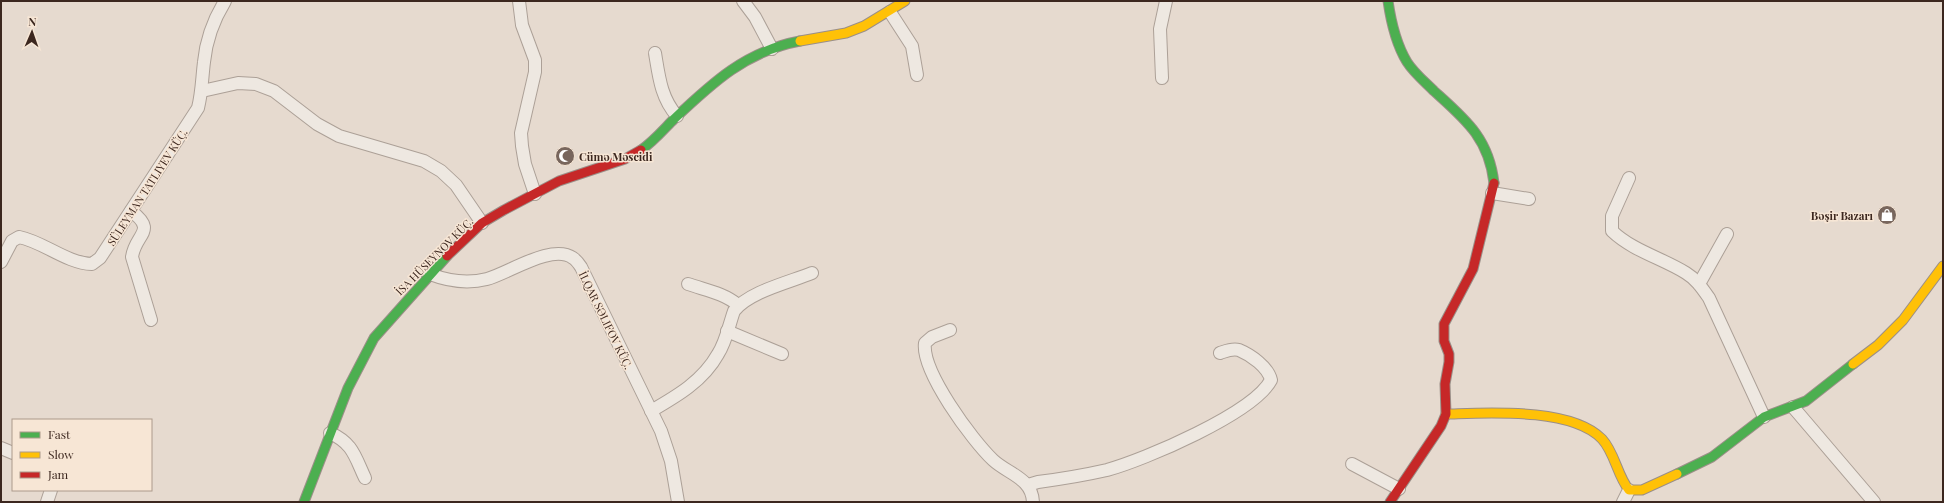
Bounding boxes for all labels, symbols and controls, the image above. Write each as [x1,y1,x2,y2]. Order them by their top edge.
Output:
north arrow [12,12,52,52]
text: N [28,14,37,29]
street label: SÜLEYMAN TATLIYEV KÜÇ. [103,125,191,248]
mosque icon: Cümə Məscidi [554,145,576,167]
place label: Cümə Məscidi [579,149,653,164]
shop icon: Bəşir Bazarı [1876,204,1898,226]
place label: Bəşir Bazarı [1811,208,1874,223]
street label: İSA HÜSEYNOV KÜÇ. [392,214,476,298]
street label: İLQAR SƏLIFOV KÜÇ. [576,269,636,372]
legend [12,419,152,491]
text: Fast [48,426,71,442]
text: Slow [48,446,74,462]
text: Jam [47,466,69,482]

